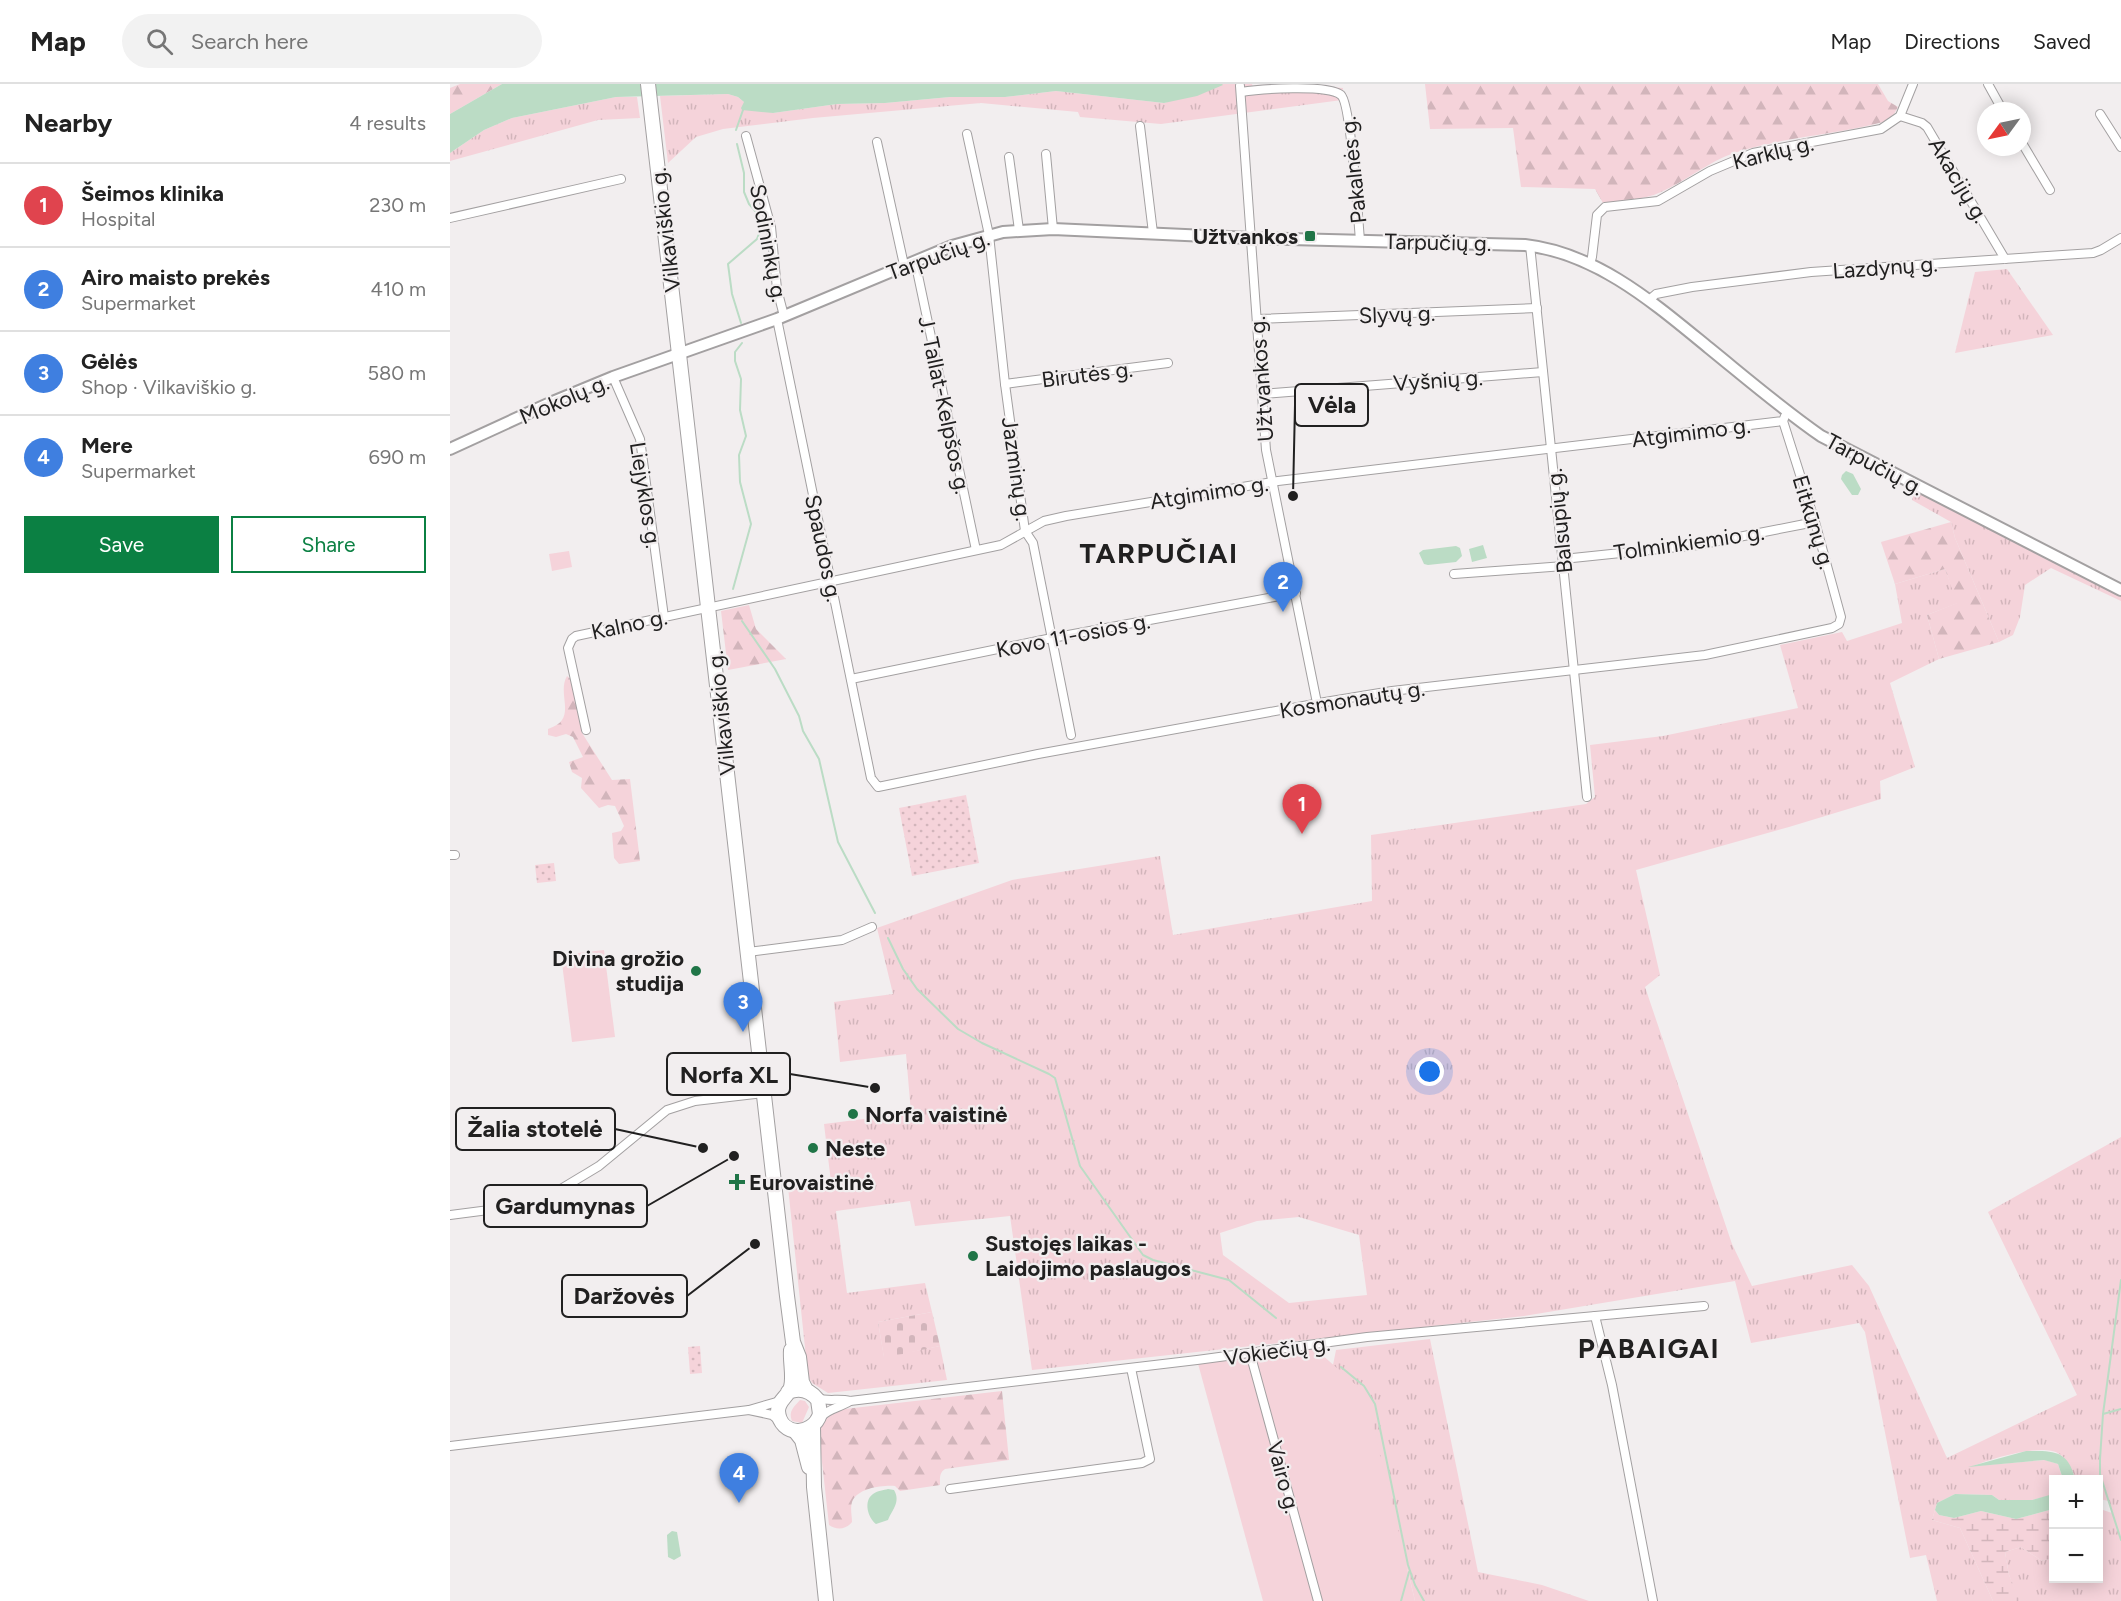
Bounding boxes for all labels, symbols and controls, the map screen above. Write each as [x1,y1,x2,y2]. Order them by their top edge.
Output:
search box [122,14,542,68]
text: Map [30,24,86,58]
icon: search [143,25,176,58]
text: Search here [191,28,308,55]
text: Map [1830,29,1871,54]
text: Directions [1904,29,2000,54]
text: Saved [2033,29,2091,54]
north arrow [1977,102,2031,156]
text: Nearby [24,107,112,139]
text: 4 results [349,111,426,135]
street label: Pakalnės g. [1334,115,1373,225]
street label: Karklų g. [1730,129,1816,176]
street label: Akacijų g. [1923,133,1995,228]
street label: Vilkaviškio g. [644,166,687,294]
text: Šeimos klinika [81,180,224,207]
street label: Sodininkų g. [744,182,793,304]
text: 1 [39,193,48,217]
text: 230 m [369,193,426,217]
text: Hospital [81,207,156,231]
place label: Užtvankos [1193,223,1298,250]
street label: Tarpučių g. [883,224,993,286]
street label: Tarpučių g. [1384,228,1492,257]
marker: Užtvankos [1303,229,1317,243]
street label: Lazdynų g. [1832,250,1939,285]
text: Airo maisto prekės [81,264,270,291]
text: 2 [38,277,49,301]
text: 410 m [371,277,426,301]
text: Supermarket [81,291,196,315]
street label: Slyvų g. [1358,300,1436,329]
street label: J. Tallat-Kelpšos g. [912,314,977,496]
street label: Užtvankos g. [1244,315,1279,443]
text: Gėlės [81,348,138,375]
street label: Birutės g. [1040,356,1134,393]
text: 3 [38,361,49,385]
text: 580 m [367,361,426,385]
street label: Vyšnių g. [1392,364,1484,397]
street label: Mokolų g. [515,369,613,430]
text: Shop · Vilkaviškio g. [81,375,256,399]
callout: Vėla [1295,384,1368,426]
text: Vėla [1308,390,1356,419]
street label: Atgimimo g. [1630,412,1752,453]
street label: Jazminų g. [996,415,1037,523]
street label: Tarpučių g. [1821,427,1928,501]
text: Mere [81,432,133,459]
street label: Liejyklos g. [624,440,667,550]
text: 4 [37,445,50,469]
text: 690 m [369,445,426,469]
text: Supermarket [81,459,196,483]
street label: Balsupių g. [1541,467,1578,575]
street label: Atgimimo g. [1148,470,1270,515]
street label: Eitkūnų g. [1786,472,1841,572]
street label: Spaudos g. [799,492,848,604]
button: Save [24,516,219,573]
button: Share [231,516,426,573]
street label: Tolminkiemio g. [1612,519,1766,566]
district label: TARPUČIAI [1079,536,1239,570]
pin: 2 [1264,562,1302,612]
street label: Kalno g. [589,603,670,646]
street label: Kovo 11-osios g. [994,607,1152,664]
street label: Vilkaviškio g. [702,649,741,777]
street label: Kosmonautų g. [1277,675,1427,724]
pin: 1 [1282,784,1322,834]
place label: Divina grožio studija [552,945,684,997]
marker: Divina grožio studija [689,964,703,978]
pin: 3 [724,982,762,1032]
callout: Norfa XL [667,1053,790,1095]
your location [1415,1057,1444,1086]
text: Norfa XL [680,1060,778,1089]
place label: Norfa vaistinė [865,1101,1007,1128]
marker: Norfa vaistinė [846,1107,860,1121]
callout: Žalia stotelė [456,1108,615,1150]
text: Žalia stotelė [467,1114,603,1143]
place label: Neste [825,1135,885,1162]
marker: Neste [806,1141,820,1155]
place label: Eurovaistinė [749,1169,874,1196]
marker: Eurovaistinė [730,1175,744,1189]
callout: Gardumynas [484,1185,647,1227]
text: Gardumynas [495,1191,635,1220]
place label: Sustojęs laikas - Laidojimo paslaugos [985,1230,1191,1282]
marker: Sustojęs laikas - Laidojimo paslaugos [966,1249,980,1263]
callout: Daržovės [562,1275,687,1317]
text: Daržovės [573,1281,675,1310]
street label: Vokiečių g. [1222,1330,1332,1371]
district label: PABAIGAI [1578,1331,1720,1365]
street label: Vairo g. [1261,1438,1306,1516]
pin: 4 [720,1454,758,1503]
map controls [2049,1475,2103,1583]
button: + [2049,1475,2103,1529]
button: − [2049,1529,2103,1583]

